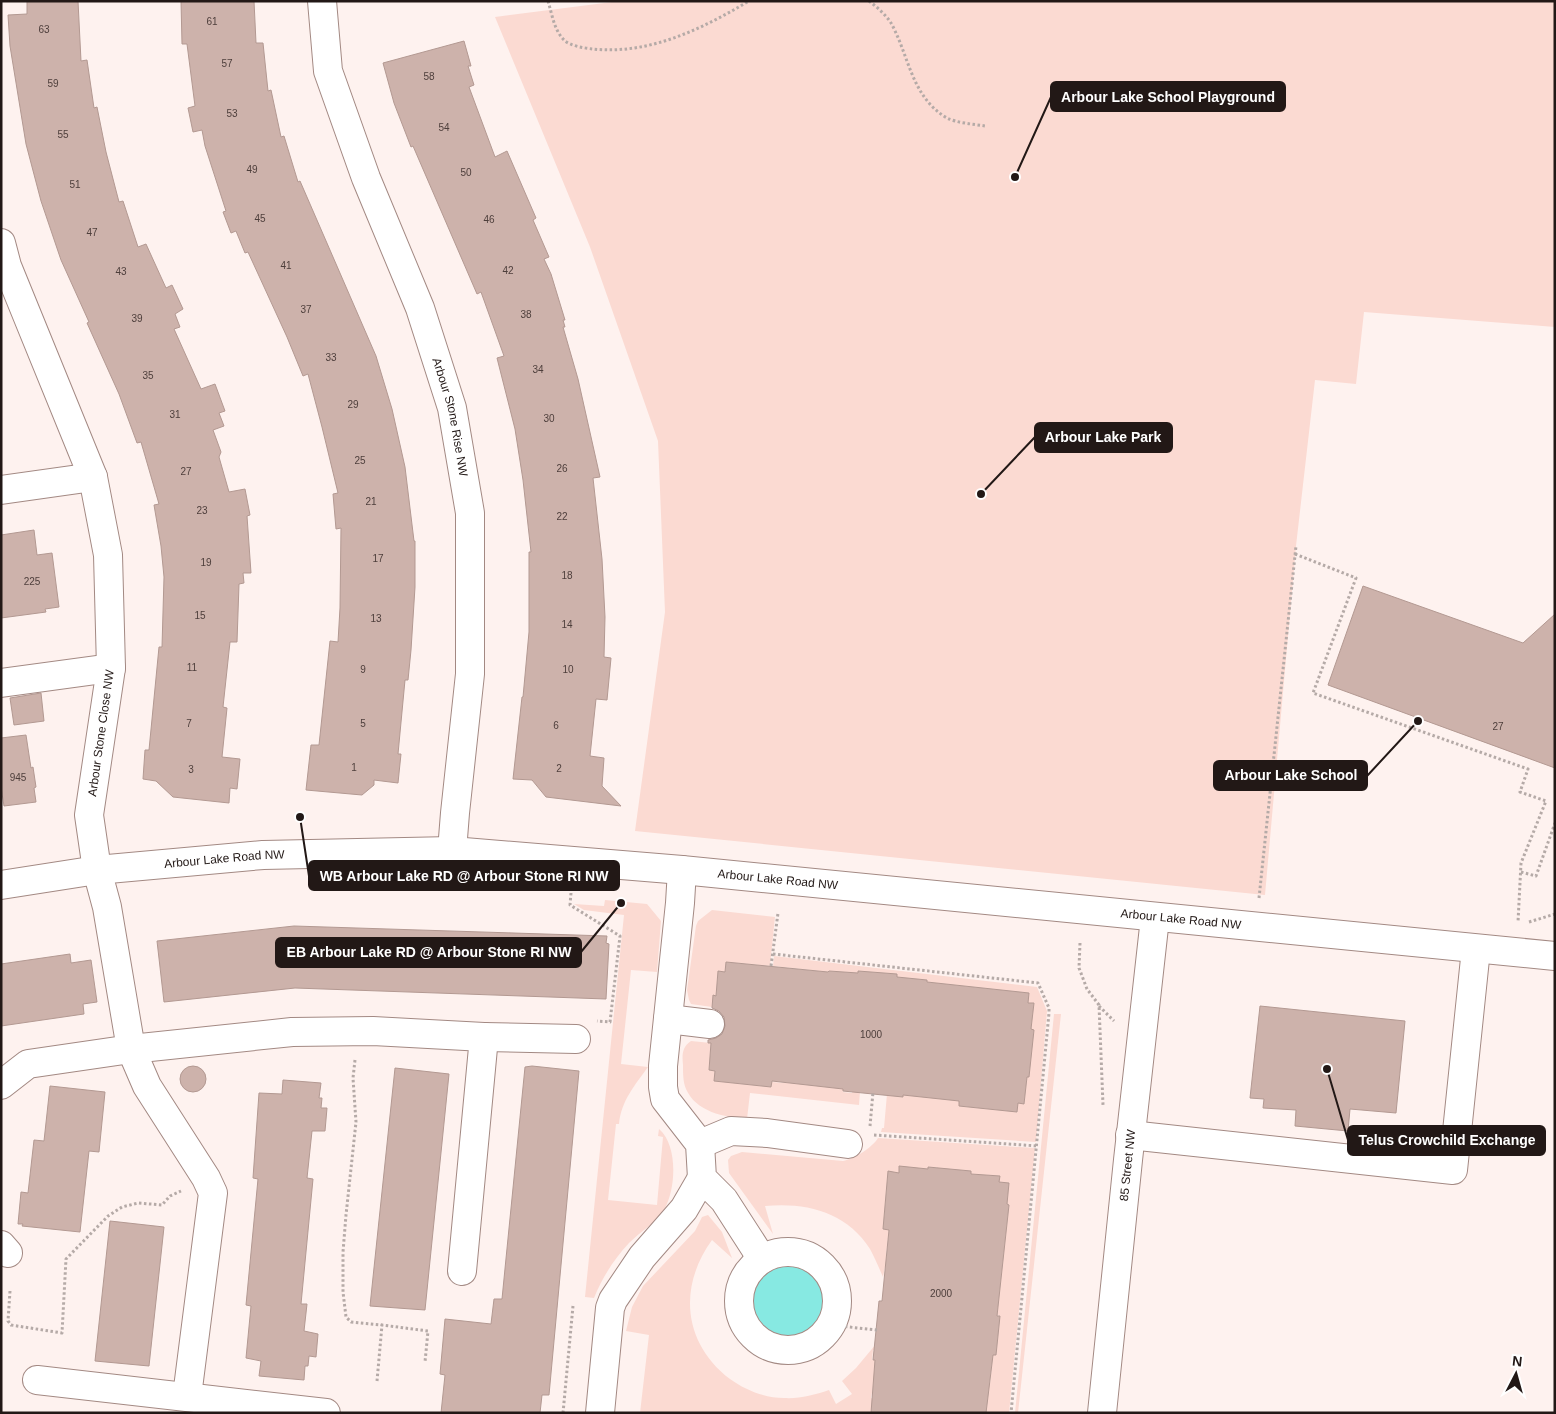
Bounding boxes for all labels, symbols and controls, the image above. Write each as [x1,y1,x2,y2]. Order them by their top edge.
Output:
house number: 61 [206,16,218,27]
house number: 63 [38,24,50,35]
house number: 57 [221,58,233,69]
house number: 58 [423,71,435,82]
house number: 59 [47,78,59,89]
callout: Arbour Lake School Playground [1051,82,1285,111]
text: Arbour Lake School Playground [1061,89,1275,105]
house number: 53 [226,108,238,119]
house number: 54 [438,122,450,133]
house number: 55 [57,129,69,140]
house number: 49 [246,164,258,175]
house number: 50 [460,167,472,178]
house number: 51 [69,179,81,190]
house number: 45 [254,213,266,224]
house number: 46 [483,214,495,225]
house number: 47 [86,227,98,238]
house number: 41 [280,260,292,271]
house number: 42 [502,265,514,276]
house number: 43 [115,266,127,277]
house number: 37 [300,304,312,315]
house number: 38 [520,309,532,320]
house number: 39 [131,313,143,324]
house number: 33 [325,352,337,363]
street label: Arbour Stone Rise NW [429,356,471,478]
house number: 34 [532,364,544,375]
house number: 35 [142,370,154,381]
house number: 29 [347,399,359,410]
house number: 31 [169,409,181,420]
house number: 30 [543,413,555,424]
callout: Arbour Lake Park [1035,423,1172,452]
text: Arbour Lake Park [1045,429,1162,445]
house number: 25 [354,455,366,466]
house number: 26 [556,463,568,474]
house number: 27 [180,466,192,477]
house number: 21 [365,496,377,507]
house number: 23 [196,505,208,516]
house number: 22 [556,511,568,522]
house number: 17 [372,553,384,564]
house number: 19 [200,557,212,568]
house number: 18 [561,570,573,581]
house number: 225 [24,576,41,587]
house number: 15 [194,610,206,621]
house number: 13 [370,613,382,624]
house number: 14 [561,619,573,630]
house number: 11 [187,662,198,673]
house number: 9 [360,664,366,675]
house number: 10 [562,664,574,675]
street label: Arbour Stone Close NW [85,668,117,797]
house number: 7 [186,718,192,729]
house number: 5 [360,718,366,729]
house number: 6 [553,720,559,731]
house number: 27 [1492,721,1504,732]
callout: Arbour Lake School [1214,761,1367,790]
house number: 1 [351,762,357,773]
house number: 2 [556,763,562,774]
house number: 3 [188,764,194,775]
text: Arbour Lake School [1224,767,1358,783]
house number: 945 [10,772,27,783]
street label: Arbour Lake Road NW [163,848,285,871]
callout: WB Arbour Lake RD @ Arbour Stone RI NW [309,861,619,890]
street label: Arbour Lake Road NW [717,867,839,892]
text: WB Arbour Lake RD @ Arbour Stone RI NW [320,868,609,884]
street label: Arbour Lake Road NW [1120,906,1242,932]
callout: EB Arbour Lake RD @ Arbour Stone RI NW [276,938,581,967]
text: EB Arbour Lake RD @ Arbour Stone RI NW [287,944,572,960]
house number: 1000 [860,1029,883,1040]
callout: Telus Crowchild Exchange [1348,1126,1545,1155]
street label: 85 Street NW [1117,1128,1138,1202]
text: Telus Crowchild Exchange [1358,1132,1536,1148]
house number: 2000 [930,1288,953,1299]
north arrow [1491,1349,1541,1399]
text: N [1511,1353,1523,1370]

